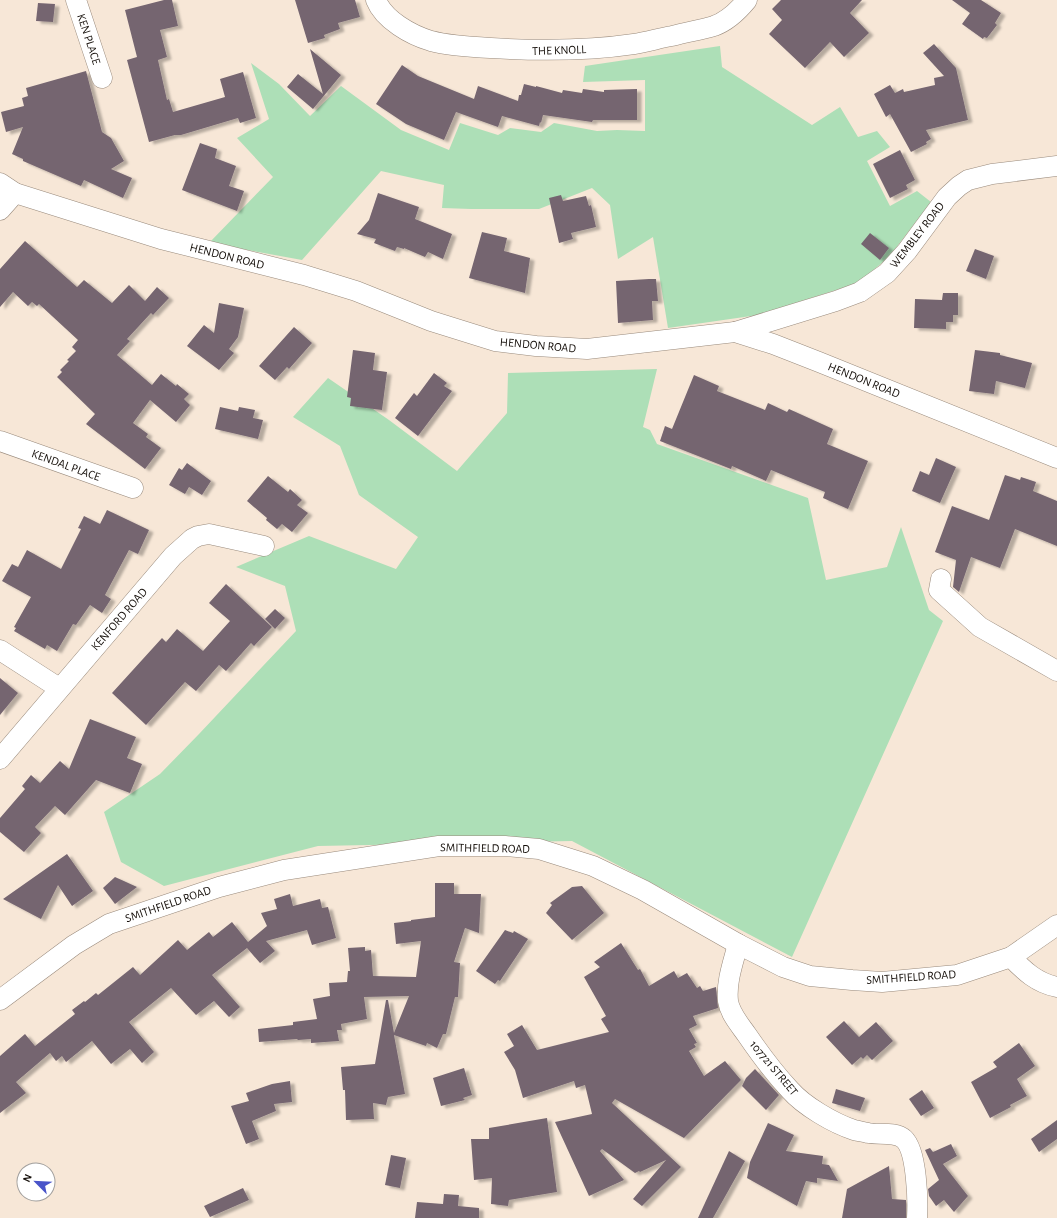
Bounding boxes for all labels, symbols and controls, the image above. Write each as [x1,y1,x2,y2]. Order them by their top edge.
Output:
street label: KEN PLACE [75,12,103,66]
street label: THE KNOLL [532,43,586,57]
street label: WEMBLEY ROAD [888,200,947,270]
street label: HENDON ROAD [188,241,266,271]
street label: HENDON ROAD [499,336,577,354]
street label: HENDON ROAD [826,360,902,400]
street label: KENDAL PLACE [30,447,102,483]
street label: KENFORD ROAD [89,585,149,653]
street label: SMITHFIELD ROAD [440,841,530,855]
street label: SMITHFIELD ROAD [124,884,213,924]
street label: SMITHFIELD ROAD [866,968,956,986]
street label: 107721 STREET [748,1038,800,1098]
north arrow [16,1162,56,1202]
text: N [21,1172,34,1184]

